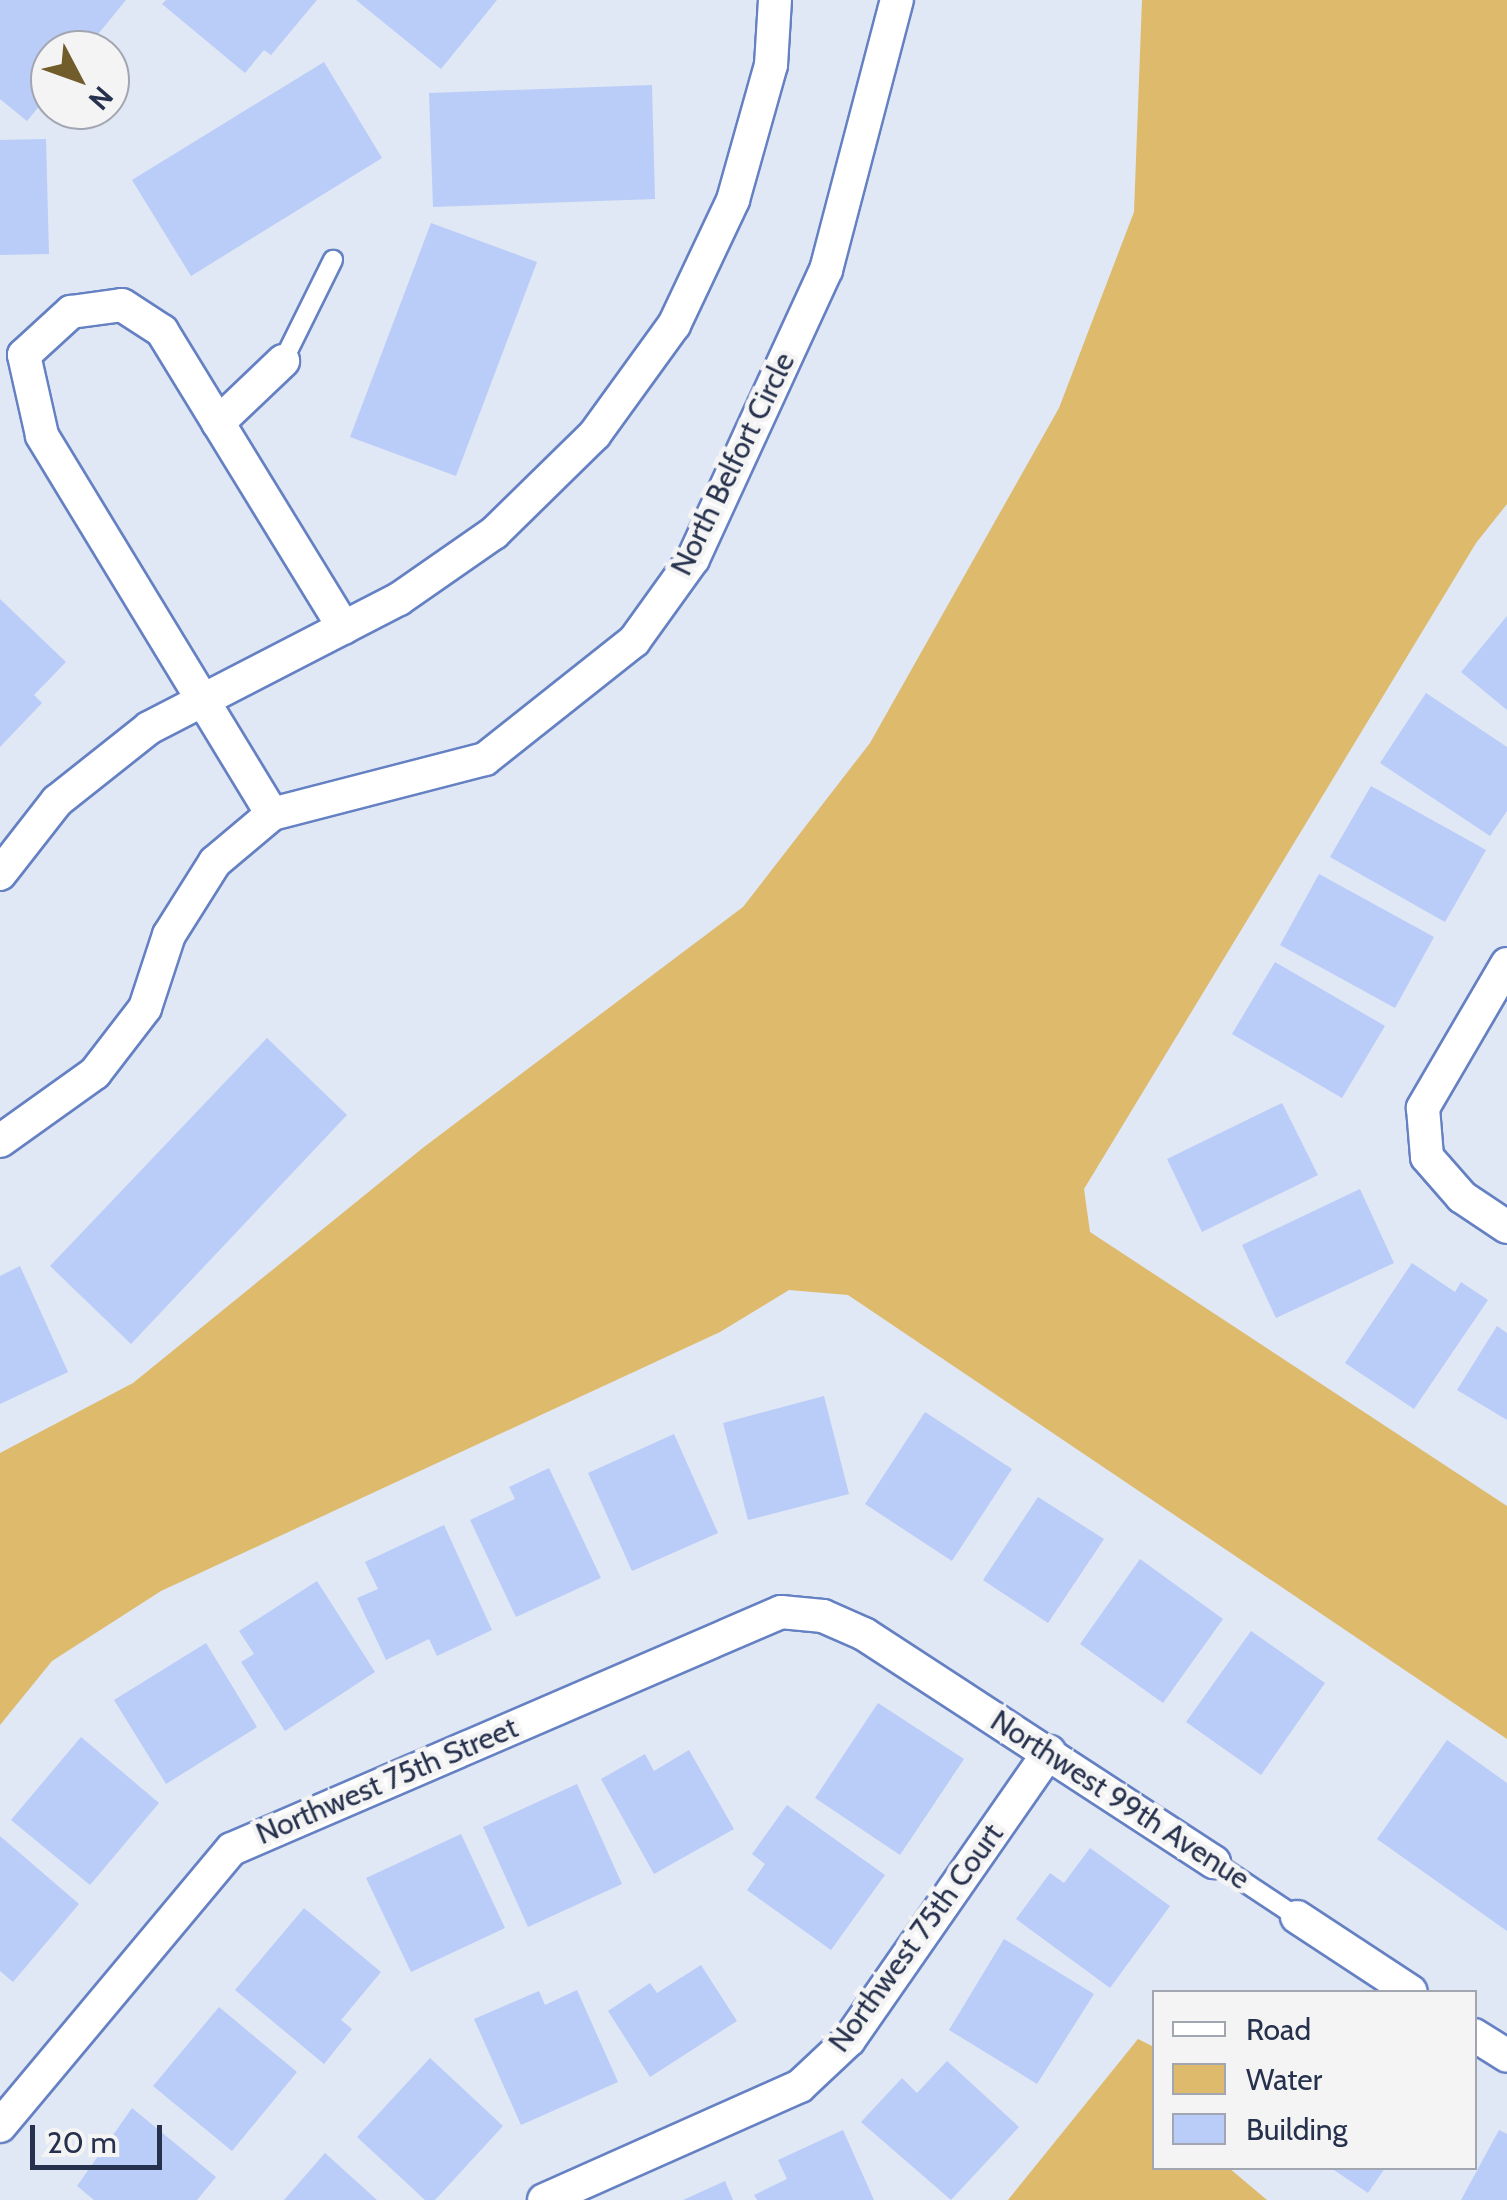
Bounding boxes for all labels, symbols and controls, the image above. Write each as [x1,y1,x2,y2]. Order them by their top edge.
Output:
north arrow [30,30,130,130]
text: N [82,80,120,117]
street label: North Belfort Circle [663,347,803,581]
street label: Northwest 99th Avenue [984,1703,1256,1897]
street label: Northwest 75th Street [251,1710,523,1852]
street label: Northwest 75th Court [821,1817,1011,2059]
legend [1152,1990,1477,2170]
text: Road [1246,2011,1311,2048]
text: Water [1246,2061,1322,2098]
scale bar [35,2105,168,2167]
text: Building [1246,2111,1348,2148]
text: 20 m [47,2124,117,2161]

